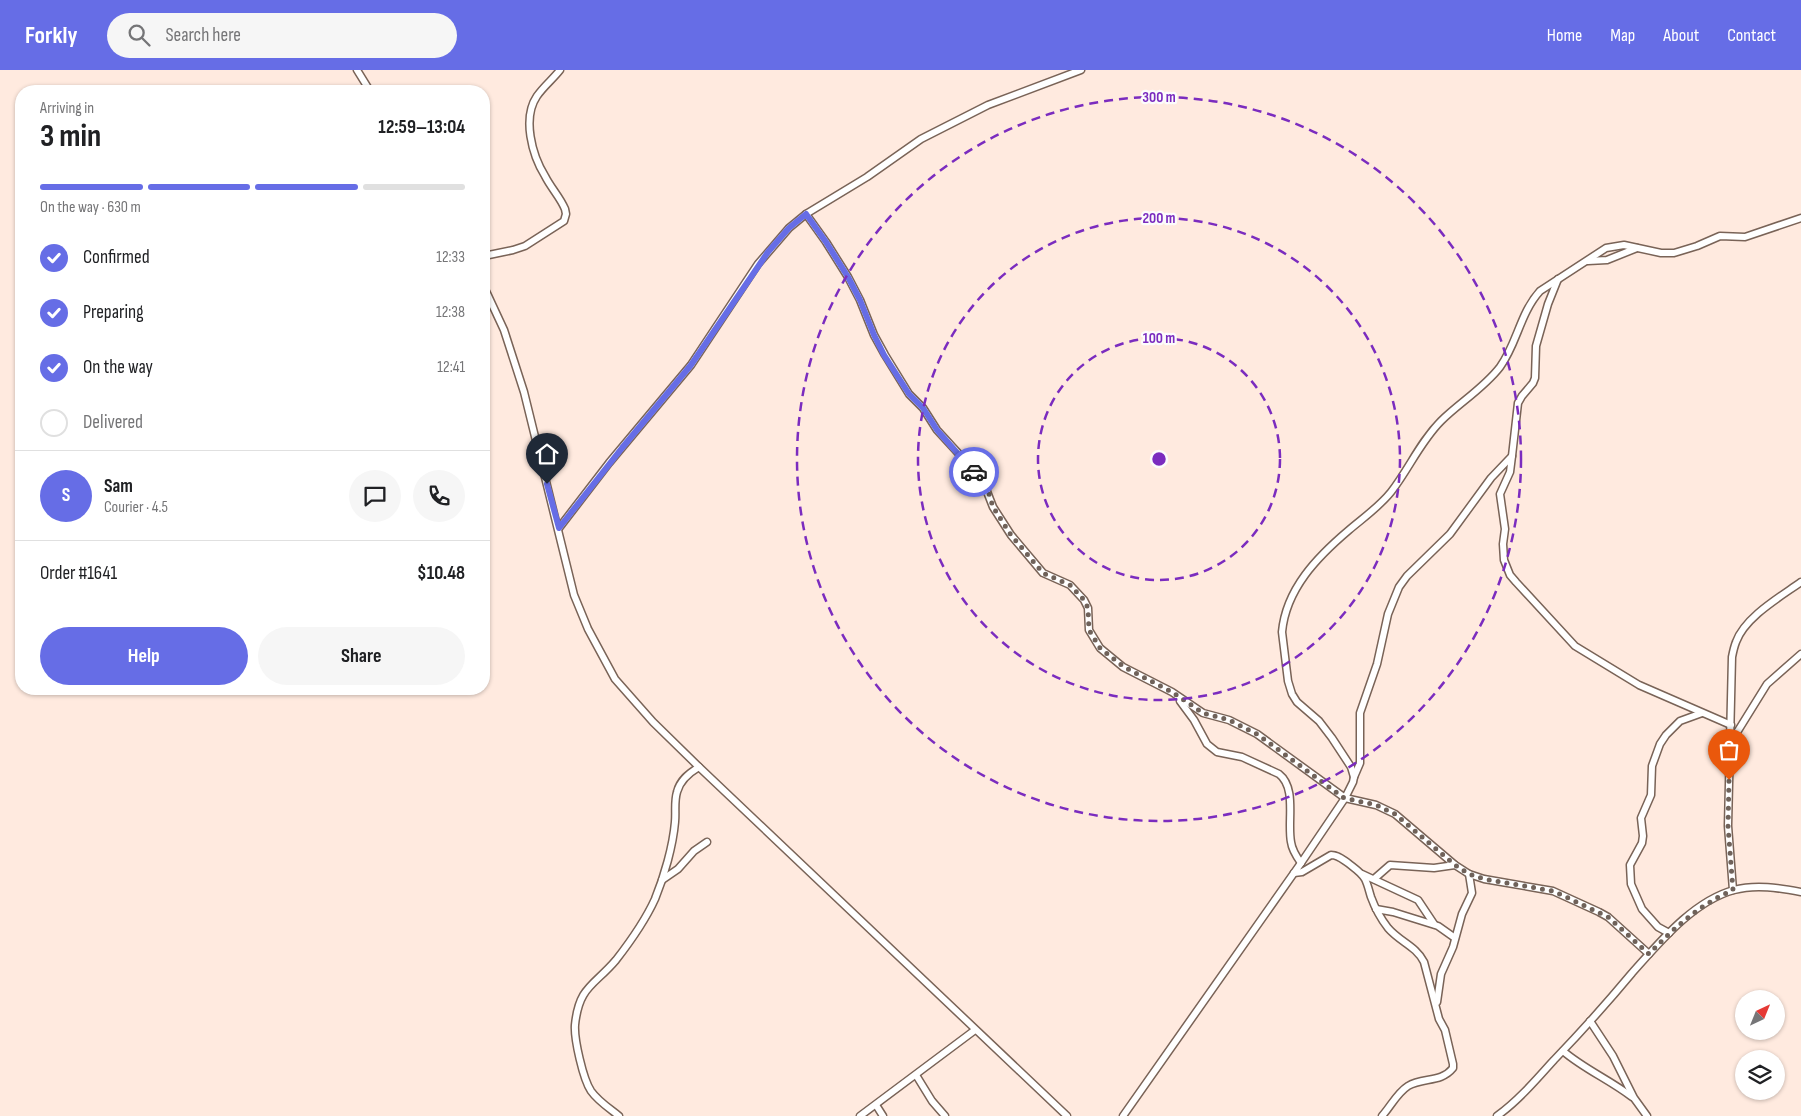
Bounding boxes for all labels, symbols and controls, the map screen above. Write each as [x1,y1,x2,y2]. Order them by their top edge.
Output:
search box [107,13,457,58]
text: Forkly [25,21,77,50]
icon: search [125,21,153,49]
text: Search here [165,24,241,47]
text: Home [1547,25,1582,46]
text: Map [1610,25,1635,46]
text: About [1663,25,1699,46]
text: Contact [1727,25,1776,46]
text: 300 m [1142,88,1176,107]
text: Arriving in [40,99,94,118]
text: 12:59–13:04 [378,116,465,139]
text: 3 min [40,117,101,156]
text: On the way · 630 m [40,198,141,217]
text: 200 m [1142,209,1176,228]
icon: check [40,244,68,272]
text: Confirmed [83,246,150,269]
text: 12:33 [436,248,465,267]
icon: check [40,299,68,327]
text: Preparing [83,301,144,324]
text: 12:38 [436,303,465,322]
text: 100 m [1143,329,1175,348]
icon: check [40,354,68,382]
text: On the way [83,356,153,379]
text: 12:41 [437,358,465,377]
text: Delivered [83,411,143,434]
pin [526,433,568,484]
icon: home [533,440,561,468]
courier [949,447,999,497]
centre of rings [1150,450,1168,468]
icon: car [960,458,988,486]
button: chat [349,470,401,522]
button: phone [413,470,465,522]
text: Sam [104,475,133,498]
text: S [62,484,70,507]
text: Courier · 4.5 [104,498,168,517]
text: Order #1641 [40,562,117,585]
text: $10.48 [417,562,465,585]
button: Help [40,627,248,685]
button: Share [258,627,465,685]
pin [1708,729,1750,780]
icon: bag [1715,736,1743,764]
north arrow [1735,990,1785,1040]
map controls [1735,990,1785,1100]
button: layers [1735,1050,1785,1100]

